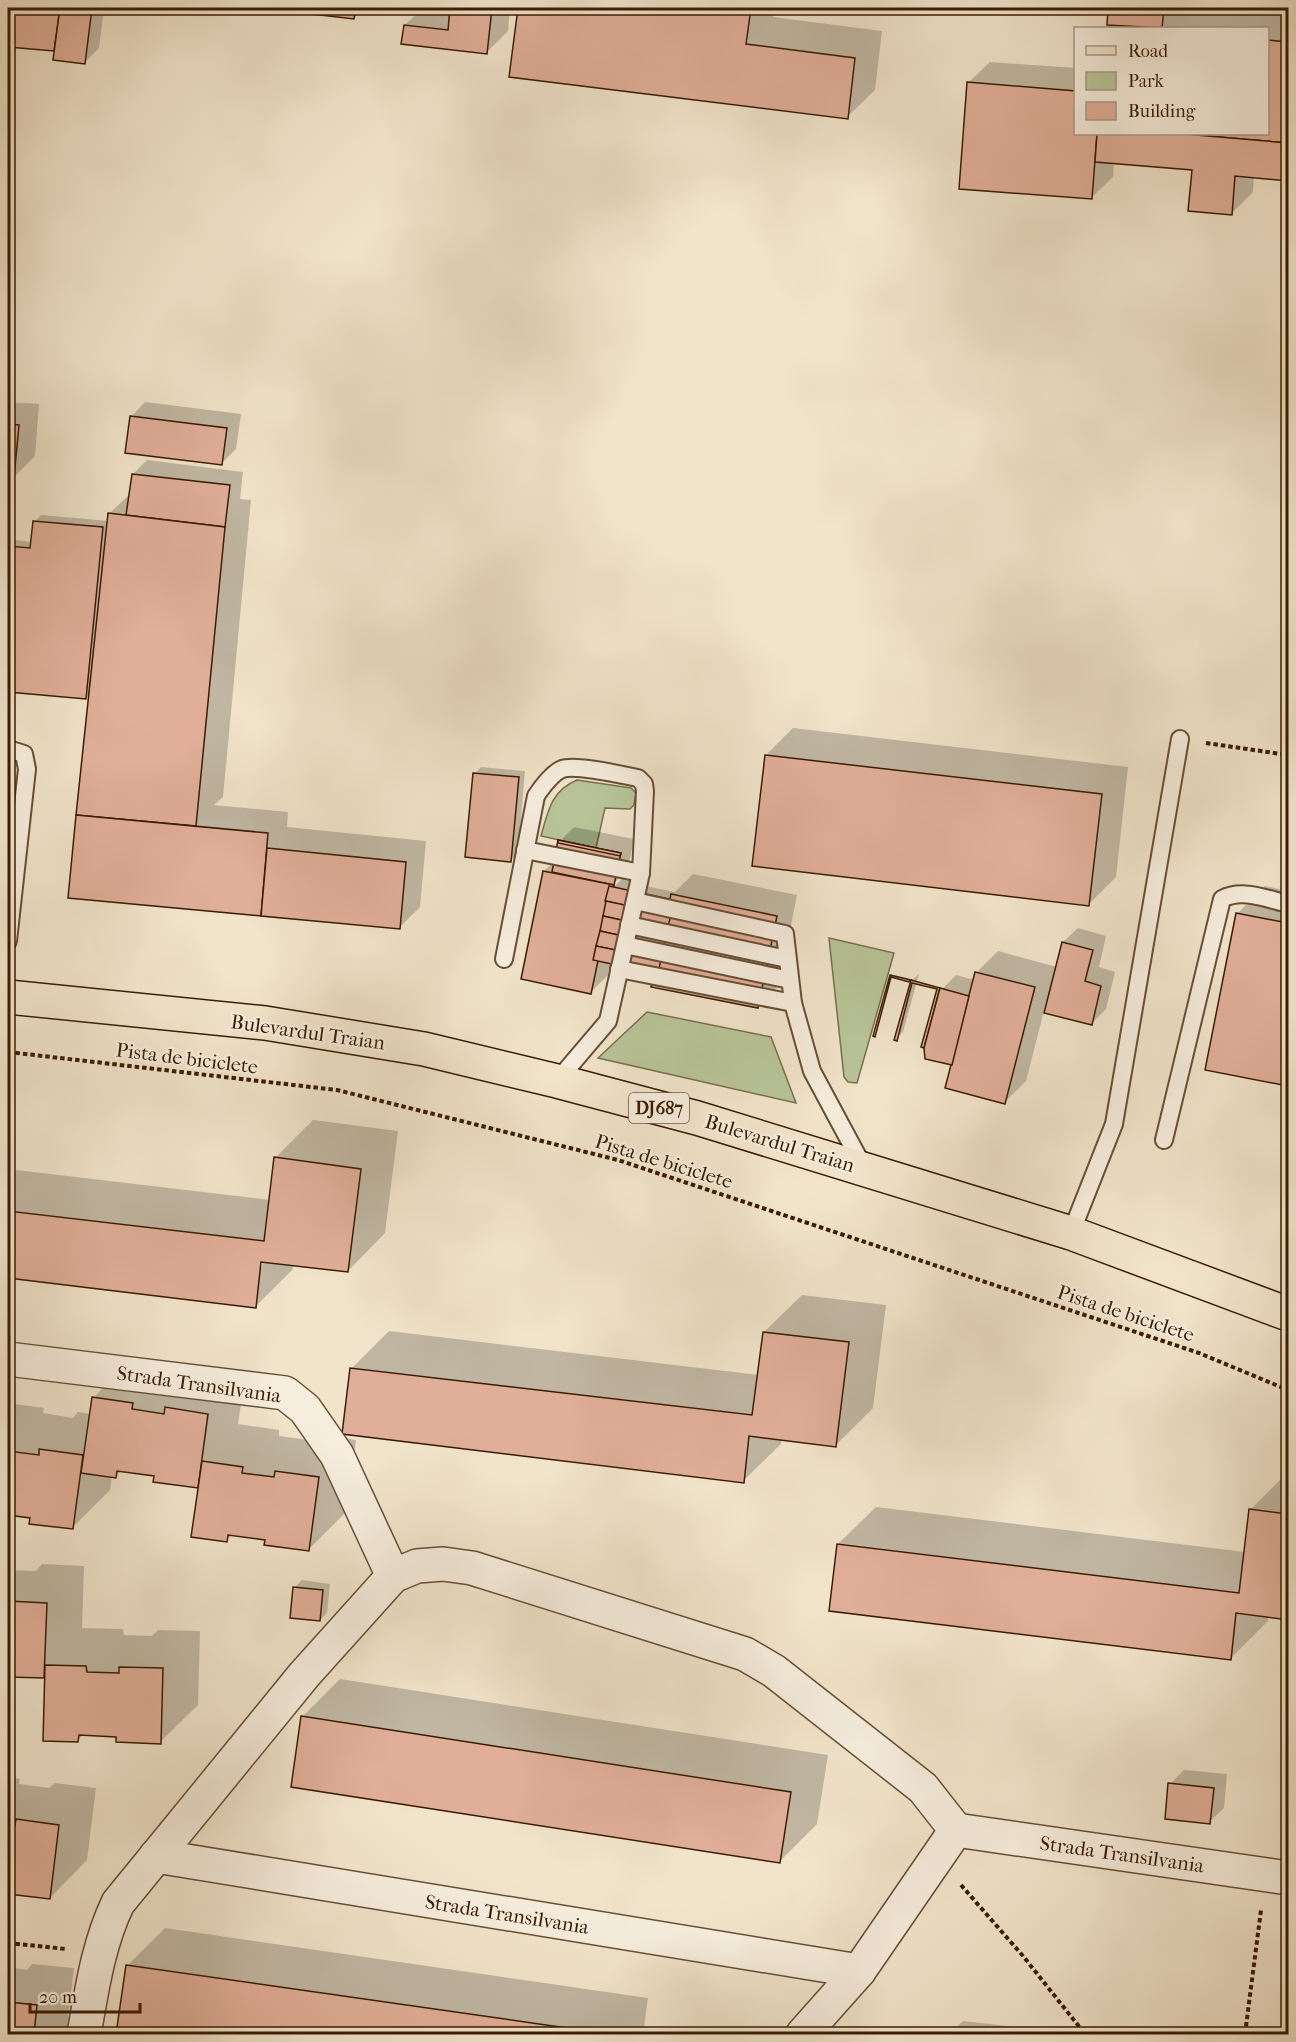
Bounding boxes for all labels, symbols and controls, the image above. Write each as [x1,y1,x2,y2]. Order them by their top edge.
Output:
legend [1074,27,1269,135]
text: Road [1128,41,1168,62]
text: Park [1128,71,1165,92]
text: Building [1128,101,1196,122]
street label: Bulevardul Traian [229,1010,387,1055]
street label: Pista de biciclete [115,1038,259,1079]
road number: DJ687 [629,1093,689,1123]
street label: Bulevardul Traian [702,1110,858,1177]
street label: Pista de biciclete [592,1130,736,1193]
street label: Pista de biciclete [1054,1280,1197,1347]
street label: Strada Transilvania [115,1362,283,1408]
street label: Strada Transilvania [1038,1832,1206,1878]
street label: Strada Transilvania [423,1890,591,1939]
scale bar [30,1976,140,2014]
text: 20 m [39,1987,77,2008]

